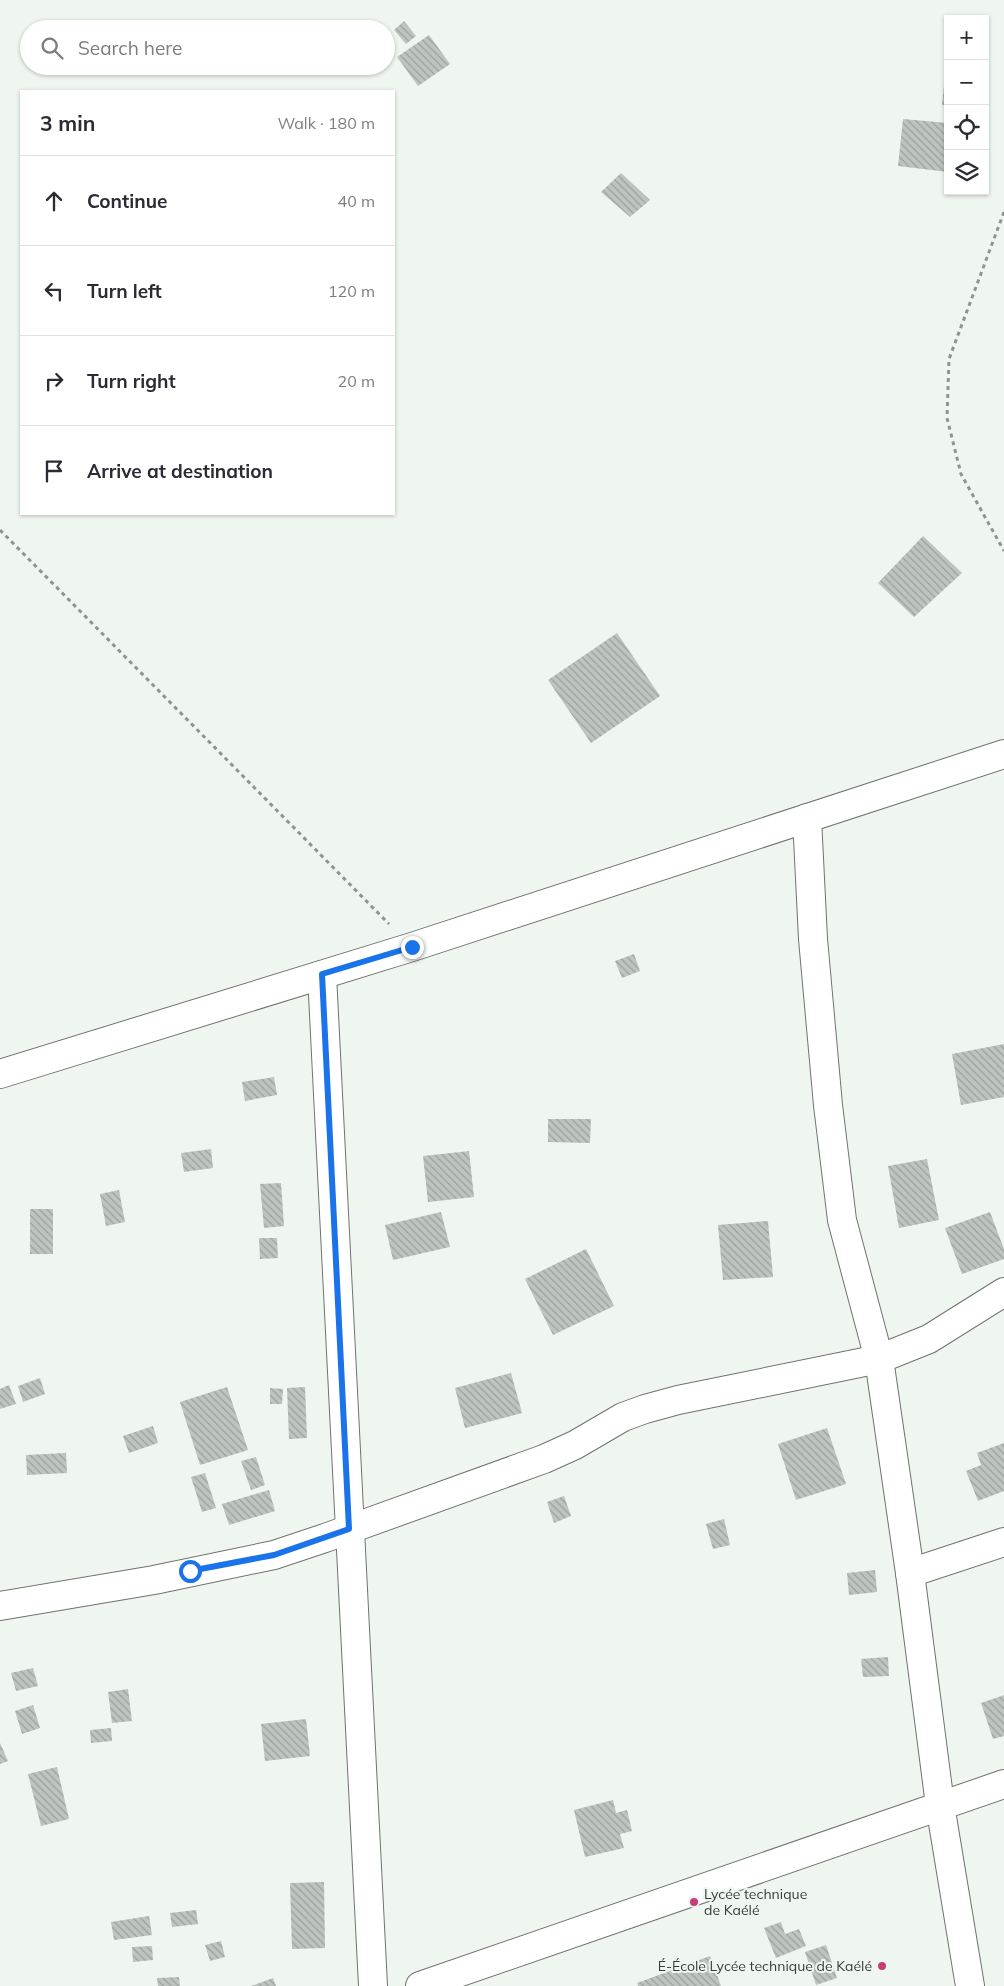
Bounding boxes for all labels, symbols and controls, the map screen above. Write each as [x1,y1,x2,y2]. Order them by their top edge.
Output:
map controls [944,15,989,195]
button: + [944,15,989,60]
search box [20,20,395,75]
icon: search [38,34,66,62]
text: Search here [78,36,182,60]
button: − [944,60,989,105]
button: locate [944,105,989,150]
text: 3 min [40,110,95,136]
text: Walk · 180 m [277,113,375,133]
button: layers [944,150,989,195]
icon: ahead [40,187,68,215]
text: Continue [87,189,167,213]
text: 40 m [338,191,375,211]
icon: left [40,277,68,305]
text: Turn left [87,279,162,303]
text: 120 m [328,281,375,301]
icon: right [40,367,68,395]
text: Turn right [87,369,176,393]
text: 20 m [338,371,375,391]
icon: arrive [40,457,68,485]
text: Arrive at destination [87,459,273,483]
route end [401,936,424,959]
route start [179,1560,202,1583]
place label: Lycée technique de Kaélé [704,1885,807,1919]
marker: Lycée technique de Kaélé [688,1896,700,1908]
place label: É-École Lycée technique de Kaélé [658,1957,872,1975]
marker: É-École Lycée technique de Kaélé [876,1960,888,1972]

